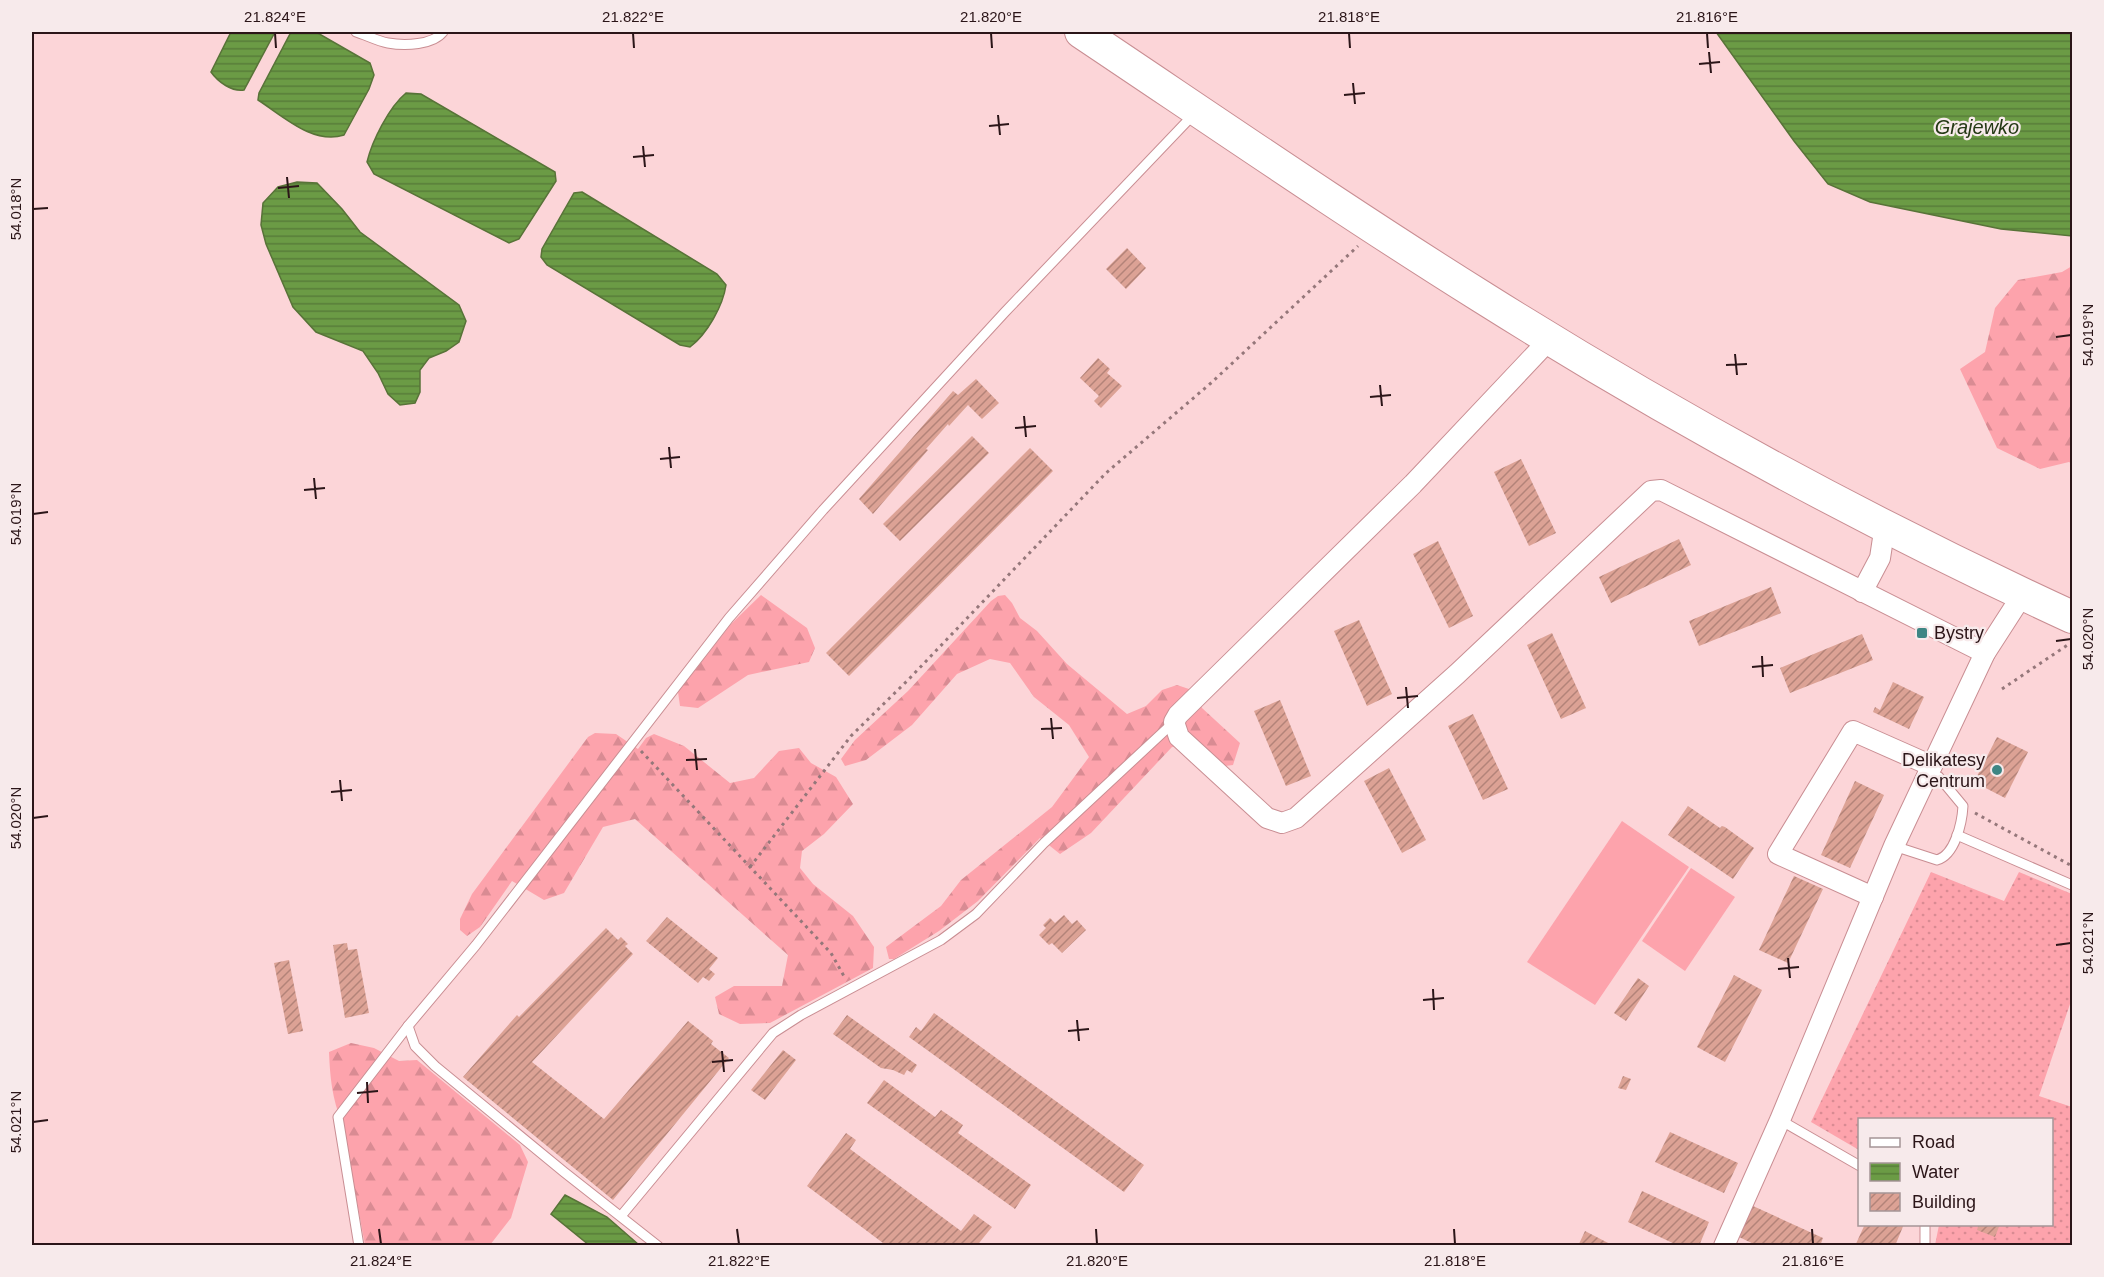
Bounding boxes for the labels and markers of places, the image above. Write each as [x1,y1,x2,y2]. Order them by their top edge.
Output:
place label: Bystry [1934,623,1984,643]
marker: Bystry [1915,626,1929,640]
place label: Delikatesy Centrum [1902,750,1985,791]
marker: Delikatesy Centrum [1990,763,2004,777]

